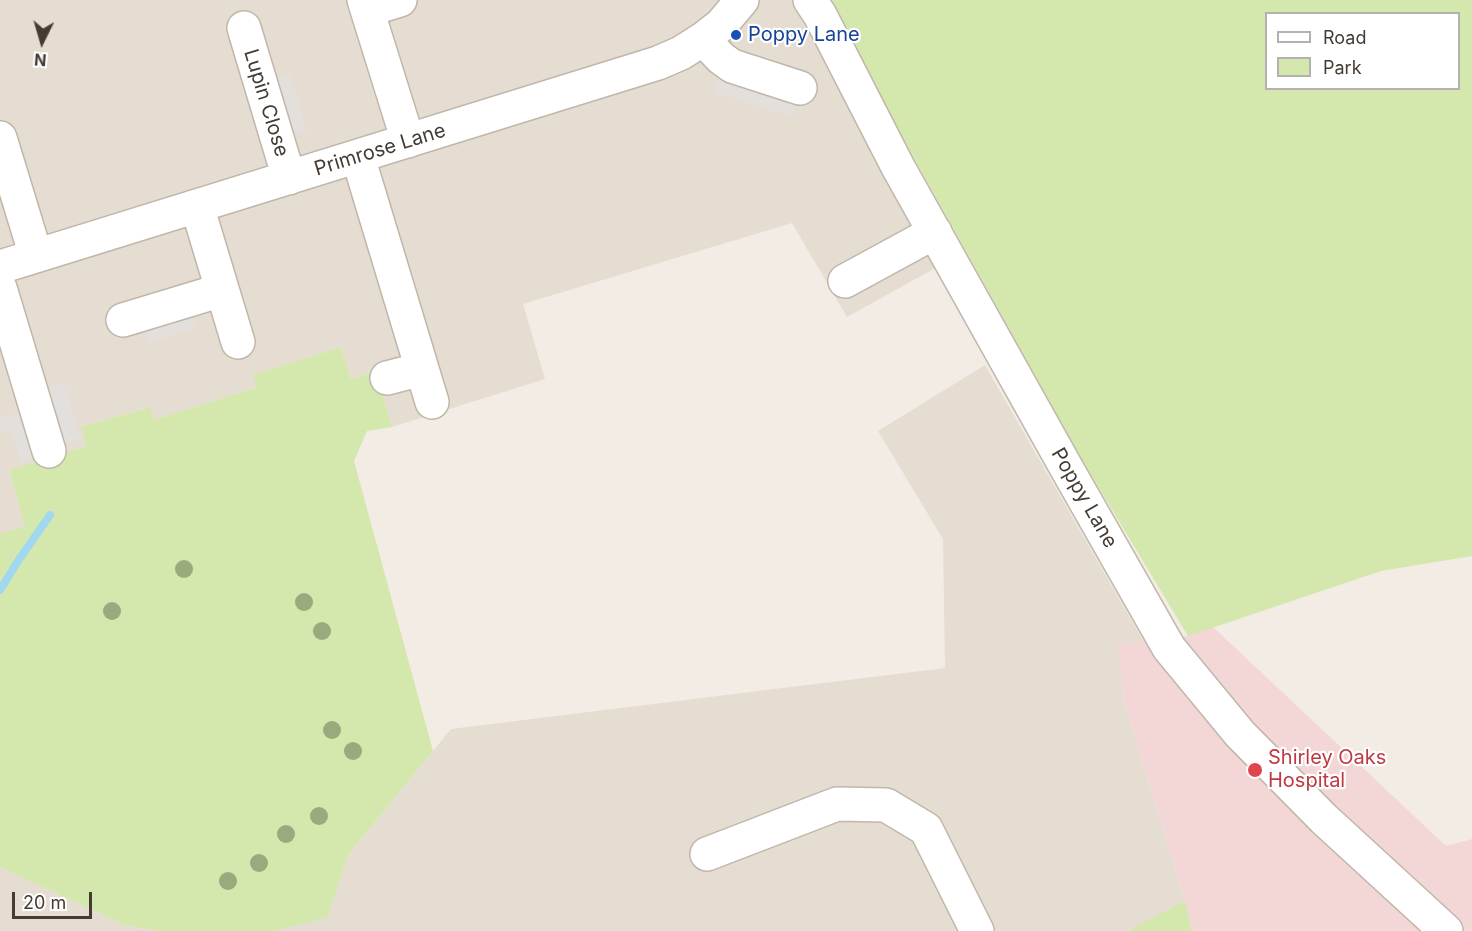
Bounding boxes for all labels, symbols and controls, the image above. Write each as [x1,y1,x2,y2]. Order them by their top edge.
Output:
north arrow [12,12,72,72]
legend [1265,12,1460,90]
place label: Poppy Lane [748,23,860,47]
text: Road [1323,27,1366,48]
marker: Poppy Lane [729,28,743,42]
street label: Lupin Close [238,46,294,160]
text: N [33,49,47,70]
text: Park [1323,57,1362,78]
street label: Primrose Lane [311,119,449,181]
street label: Poppy Lane [1046,444,1122,552]
place label: Shirley Oaks Hospital [1268,746,1386,793]
marker: Shirley Oaks Hospital [1246,761,1264,779]
scale bar [15,880,94,918]
text: 20 m [23,892,66,913]

